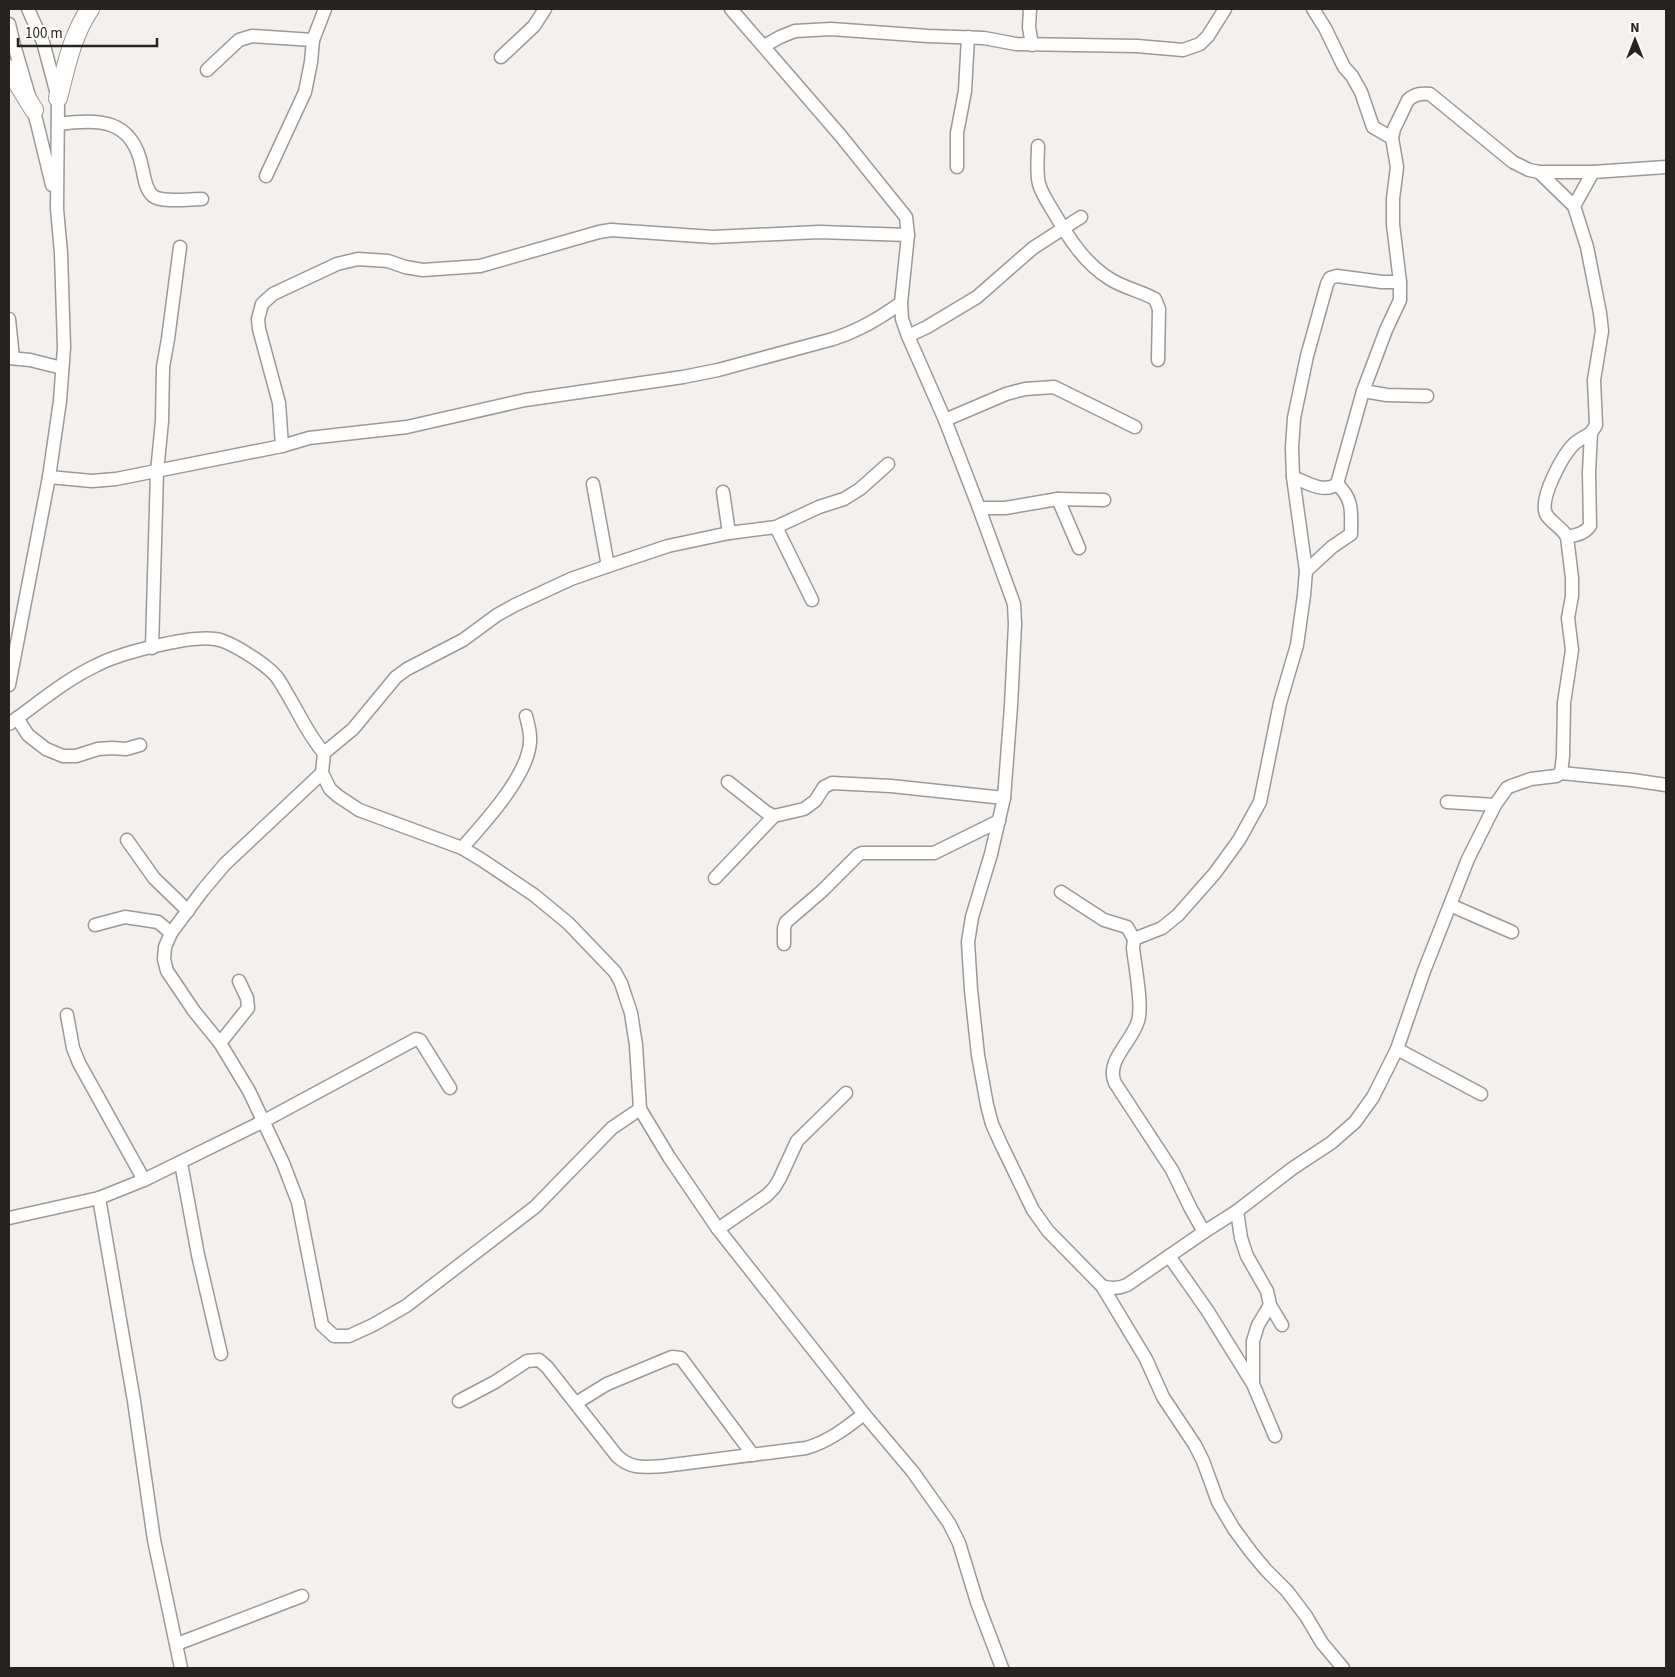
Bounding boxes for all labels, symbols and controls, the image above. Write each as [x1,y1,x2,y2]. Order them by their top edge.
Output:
scale bar [18,15,156,47]
north arrow [1610,15,1660,65]
text: N [1630,18,1640,38]
text: 100 m [25,23,63,44]

